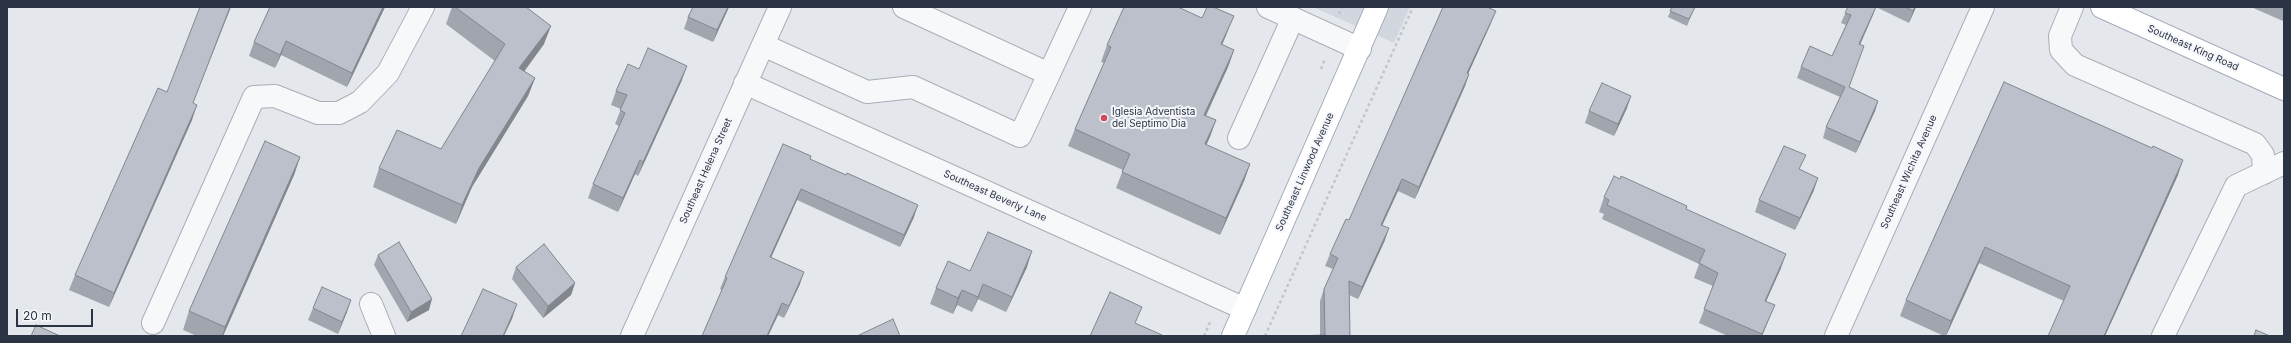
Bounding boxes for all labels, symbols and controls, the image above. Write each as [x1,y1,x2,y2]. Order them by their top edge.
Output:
street label: Southeast King Road [2145,22,2241,74]
place label: Iglesia Adventista del Septimo Dia [1112,106,1195,130]
street label: Southeast Linwood Avenue [1273,111,1337,233]
marker: Iglesia Adventista del Septimo Dia [1099,113,1109,123]
street label: Southeast Wichita Avenue [1878,113,1940,231]
street label: Southeast Helena Street [677,116,735,226]
street label: Southeast Beverly Lane [942,168,1048,224]
scale bar [18,301,95,327]
text: 20 m [23,308,52,323]

